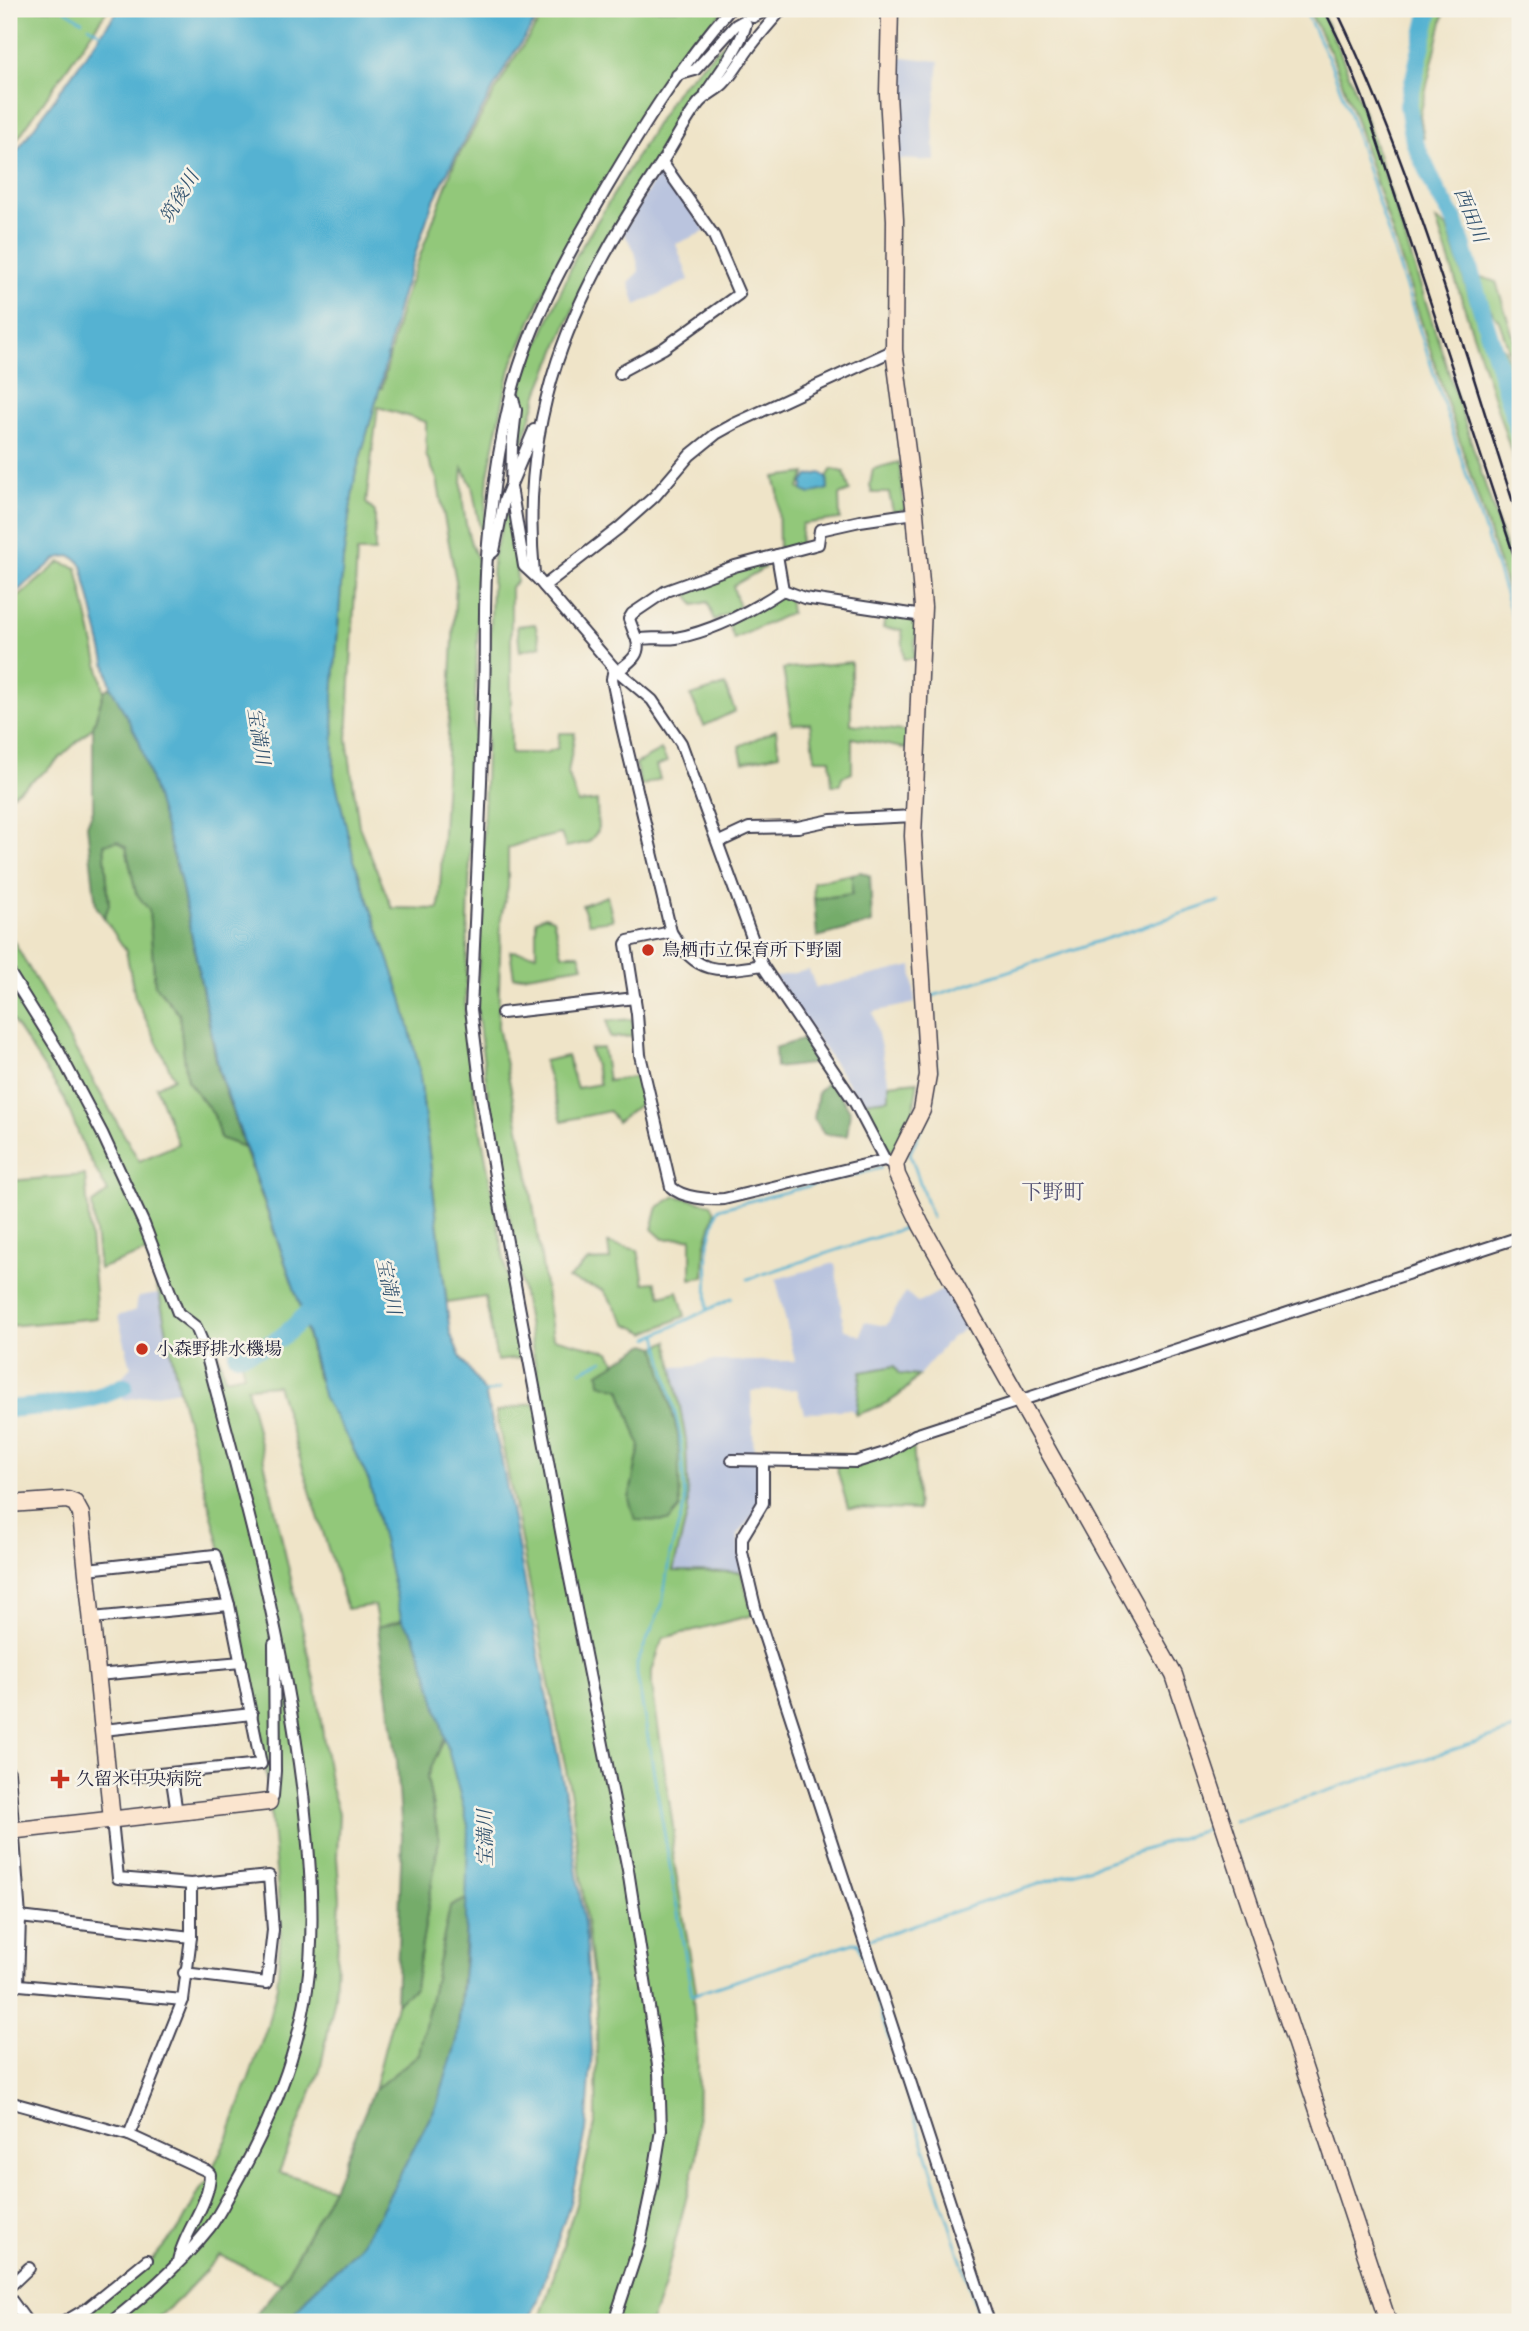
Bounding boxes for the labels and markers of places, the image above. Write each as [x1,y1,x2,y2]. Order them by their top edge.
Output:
place label: 鳥栖市立保育所下野園 [662,939,842,961]
marker: 鳥栖市立保育所下野園 [640,942,656,958]
place label: 小森野排水機場 [156,1338,282,1360]
marker: 小森野排水機場 [134,1341,150,1357]
place label: 久留米中央病院 [76,1768,202,1790]
marker: 久留米中央病院 [50,1769,70,1789]

